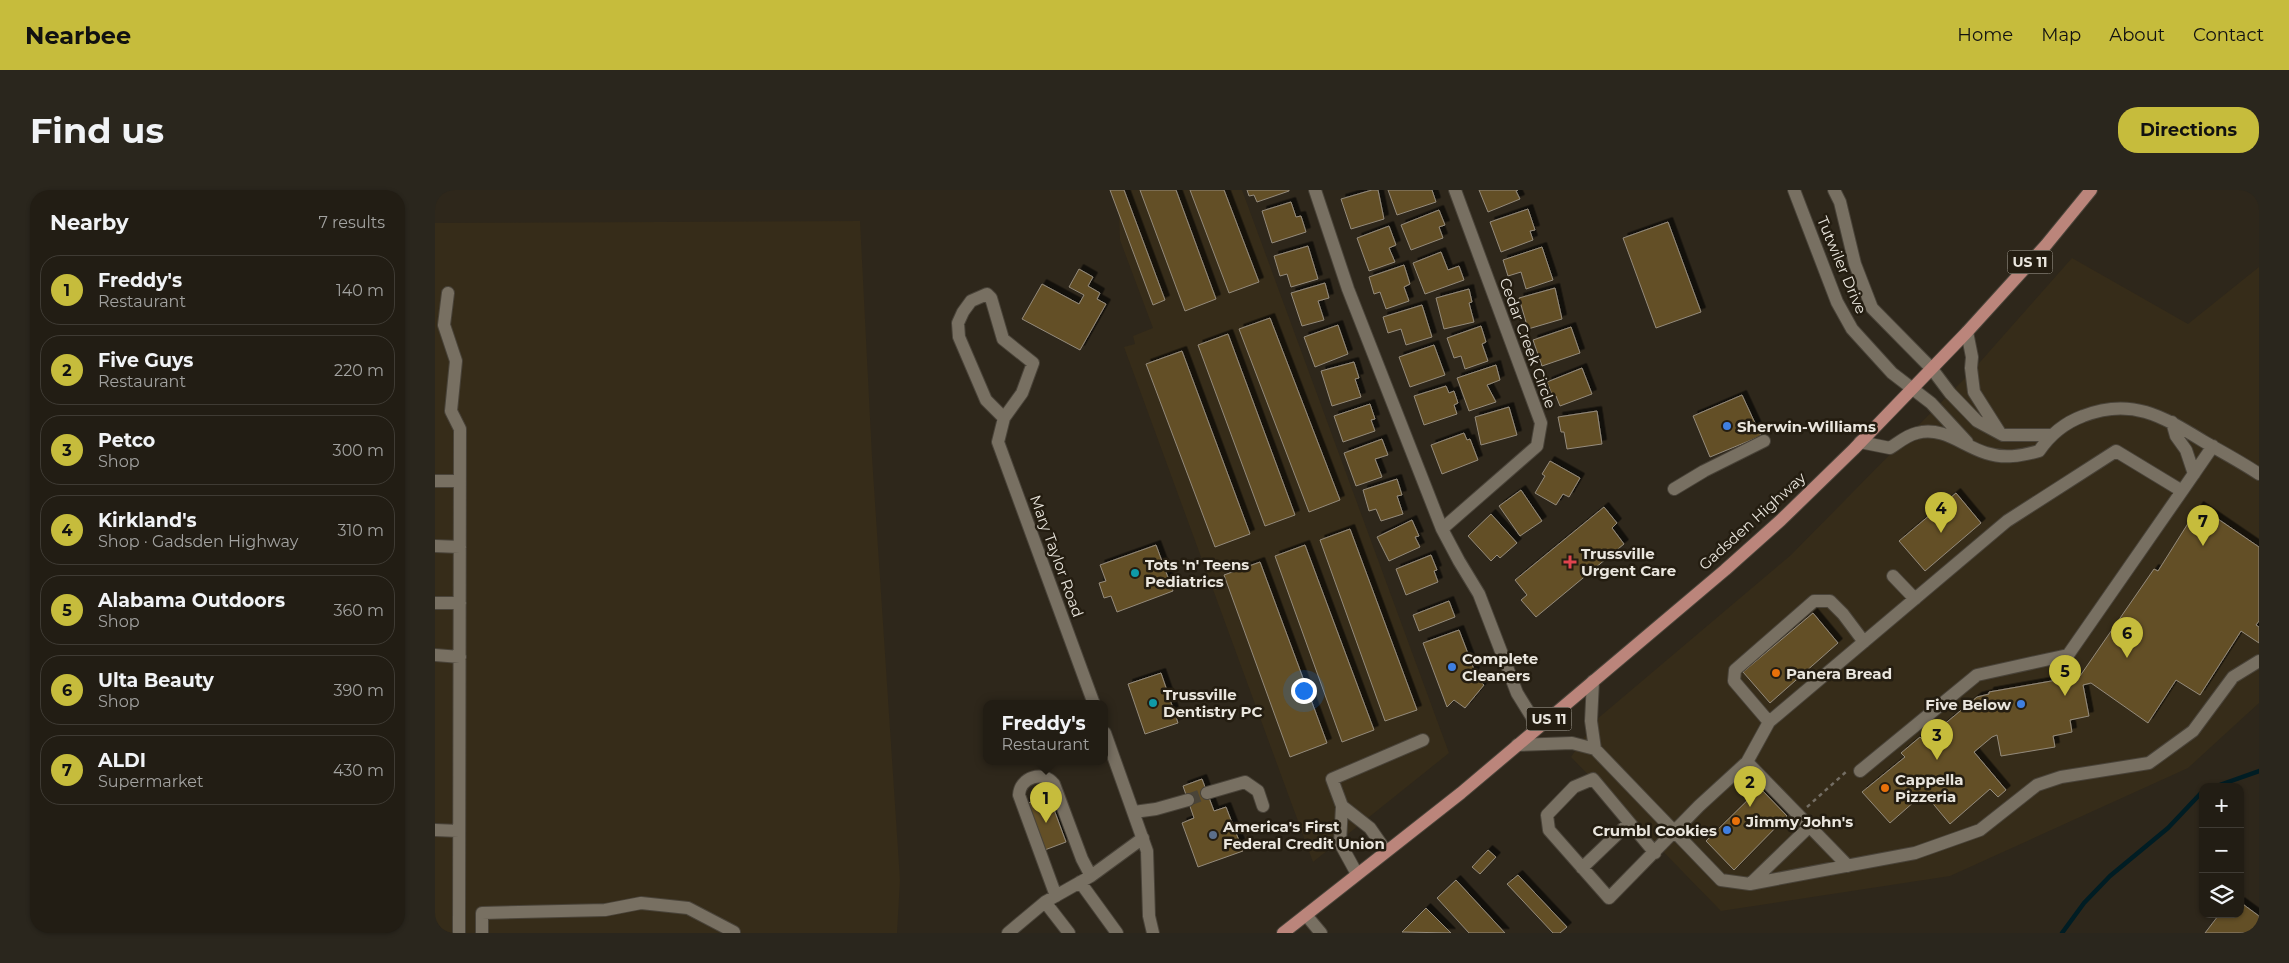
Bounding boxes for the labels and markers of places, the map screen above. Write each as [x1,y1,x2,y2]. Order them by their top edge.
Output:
place label: Sherwin-Williams [1737,417,1876,436]
marker: Sherwin-Williams [1721,420,1733,432]
pin: 4 [1925,492,1957,533]
pin: 7 [2187,505,2219,546]
place label: Trussville Urgent Care [1581,544,1676,580]
place label: Tots 'n' Teens Pediatrics [1145,555,1249,591]
marker: Trussville Urgent Care [1563,555,1577,569]
marker: Tots 'n' Teens Pediatrics [1129,567,1141,579]
pin: 6 [2111,617,2143,658]
place label: Complete Cleaners [1462,649,1538,685]
pin: 5 [2049,655,2081,696]
marker: Complete Cleaners [1446,661,1458,673]
place label: Panera Bread [1786,664,1892,683]
marker: Panera Bread [1770,667,1782,679]
place label: Trussville Dentistry PC [1163,685,1262,721]
place label: Five Below [1925,695,2012,714]
marker: Trussville Dentistry PC [1147,697,1159,709]
marker: Five Below [2015,698,2027,710]
pin: 3 [1921,719,1953,760]
pin: 2 [1734,766,1766,807]
place label: Cappella Pizzeria [1895,770,1964,806]
pin: 1 [1030,782,1062,823]
marker: Cappella Pizzeria [1879,782,1891,794]
place label: Jimmy John's [1745,812,1853,831]
marker: Jimmy John's [1730,815,1742,827]
place label: America's First Federal Credit Union [1222,817,1385,853]
place label: Crumbl Cookies [1593,821,1717,840]
marker: Crumbl Cookies [1721,824,1733,836]
marker: America's First Federal Credit Union [1207,829,1219,841]

